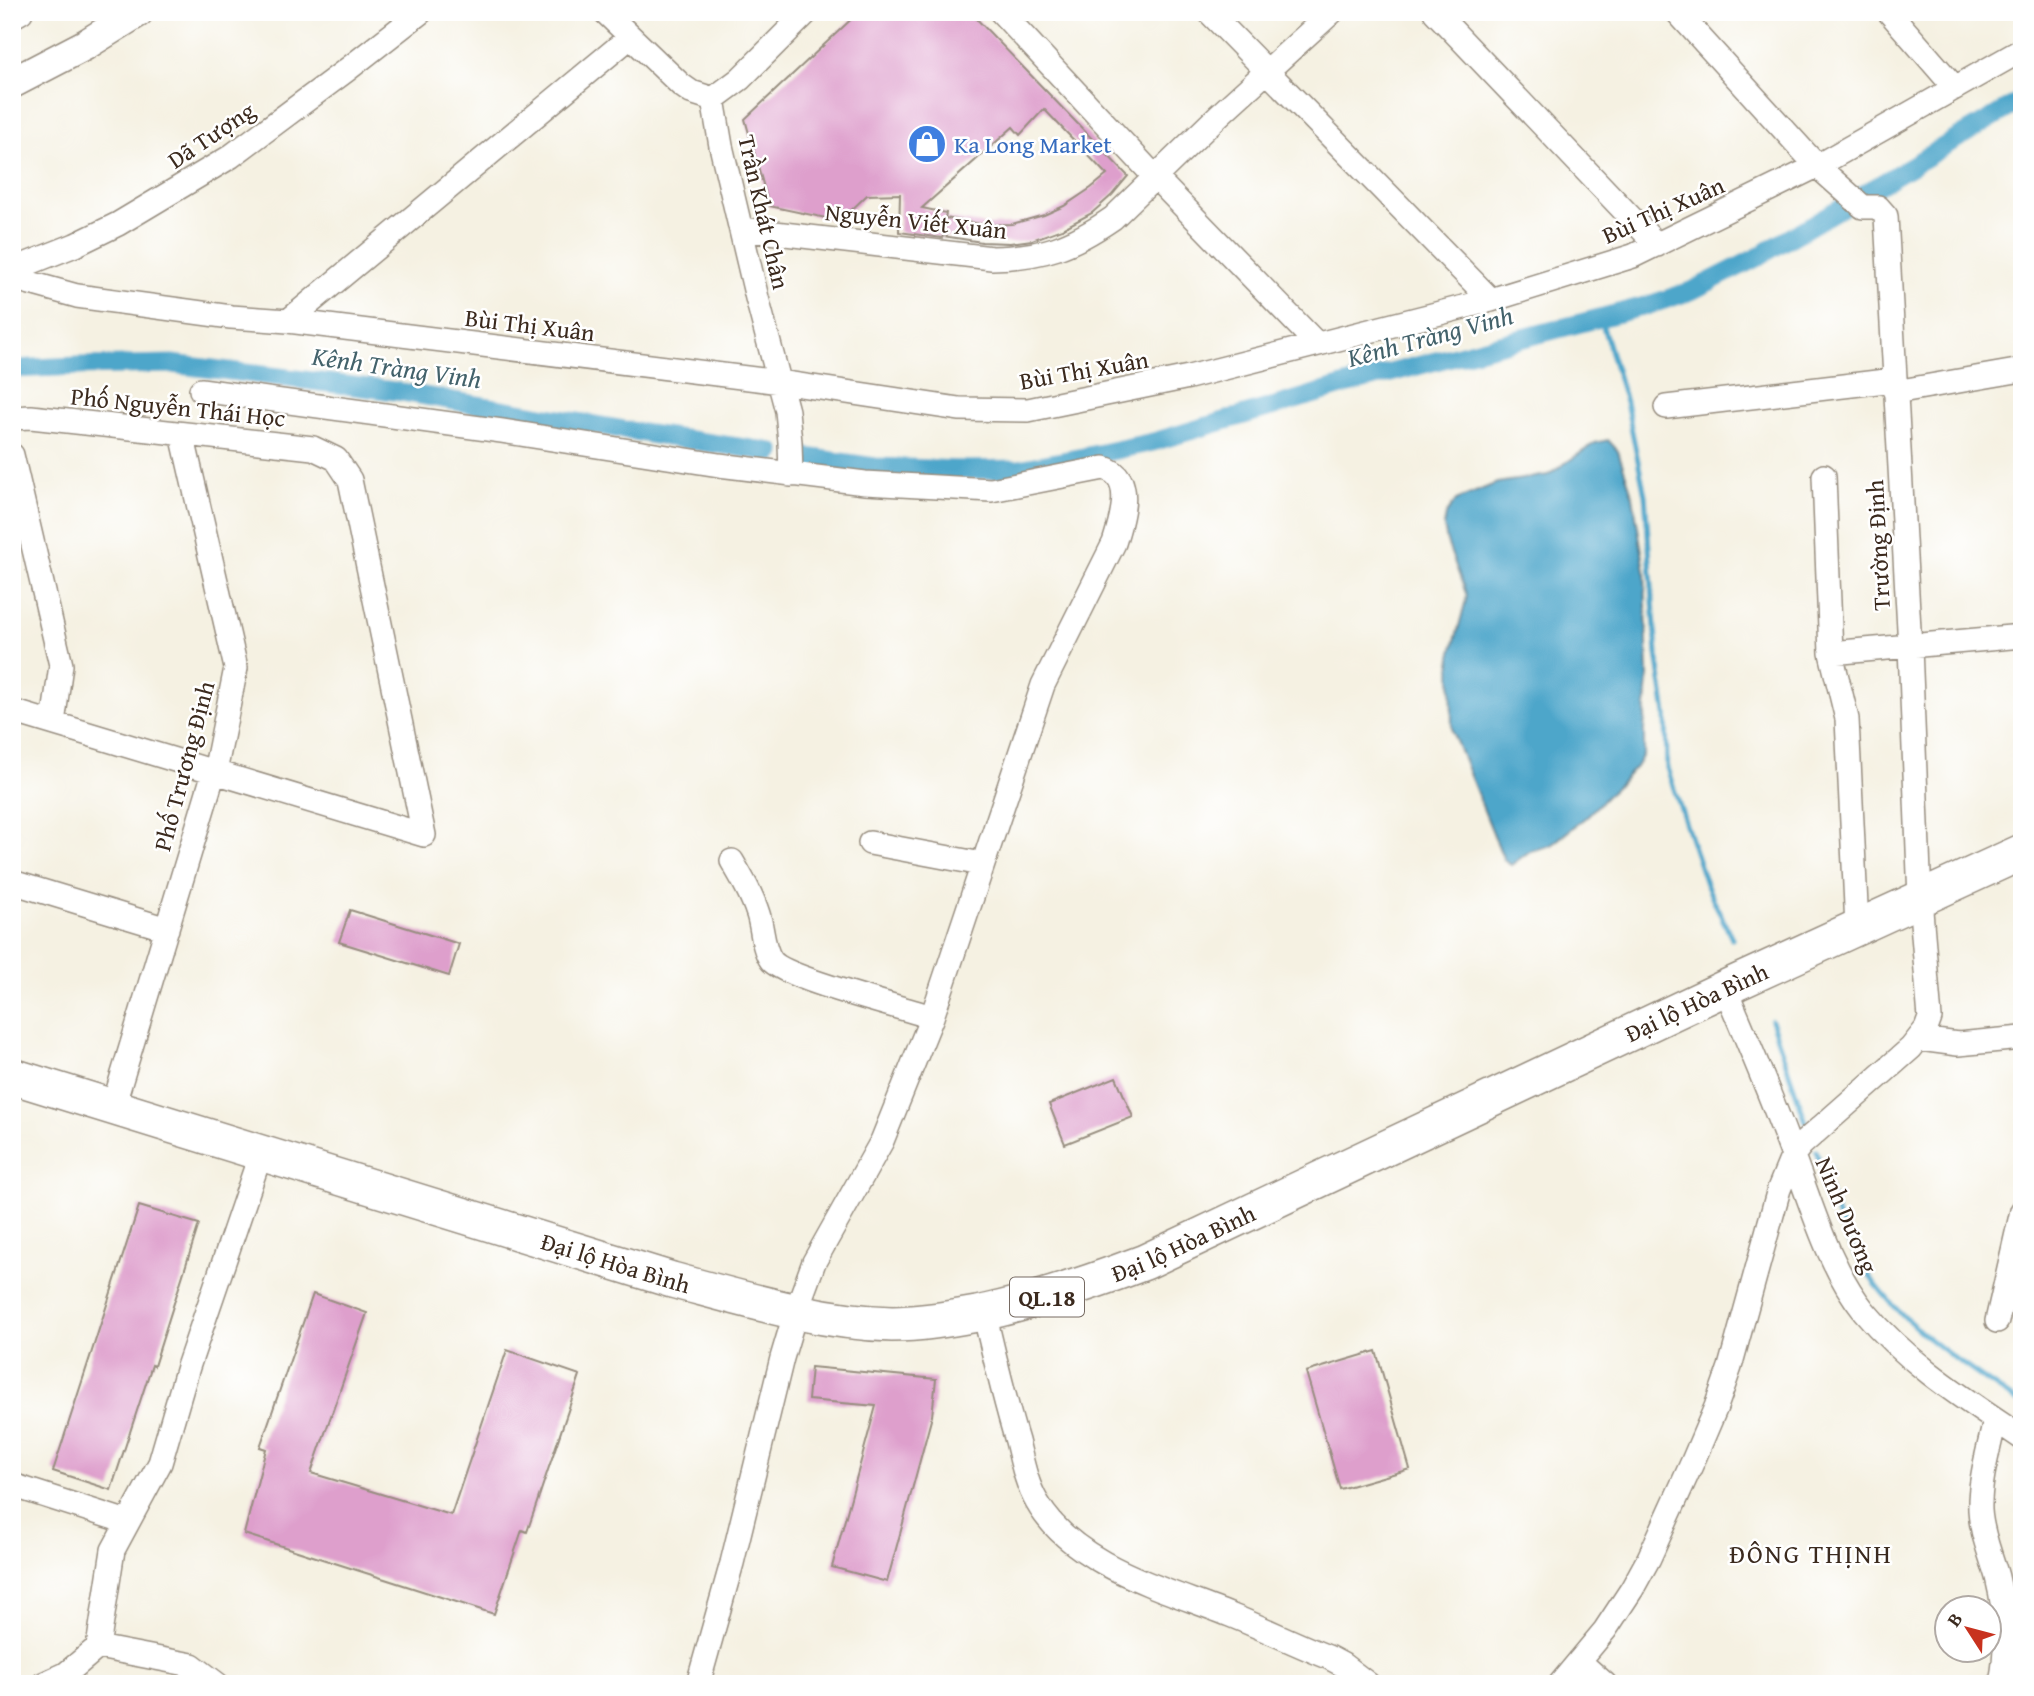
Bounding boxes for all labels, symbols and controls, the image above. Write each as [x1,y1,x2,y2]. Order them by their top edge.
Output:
street label: Dã Tượng [160,93,262,177]
shop icon: Ka Long Market [906,123,948,165]
place label: Ka Long Market [954,127,1112,162]
street label: Trần Khát Chân [729,131,799,293]
street label: Bùi Thị Xuân [1596,167,1730,252]
street label: Nguyễn Viết Xuân [823,194,1009,248]
water label: Kênh Tràng Vinh [1342,295,1517,377]
street label: Bùi Thị Xuân [463,300,597,350]
water label: Kênh Tràng Vinh [309,336,484,398]
street label: Bùi Thị Xuân [1017,341,1152,399]
street label: Phố Nguyễn Thái Học [69,378,287,436]
street label: Trường Định [1857,478,1899,611]
street label: Phố Trương Định [144,677,224,855]
street label: Đại lộ Hòa Bình [1619,953,1774,1050]
street label: Ninh Dương [1807,1151,1887,1279]
street label: Đại lộ Hòa Bình [1106,1195,1261,1291]
street label: Đại lộ Hòa Bình [537,1223,695,1302]
road number: QL.18 [1010,1278,1084,1316]
district label: ĐÔNG THỊNH [1729,1534,1893,1573]
north arrow [1932,1594,2002,1664]
text: B [1939,1606,1969,1632]

